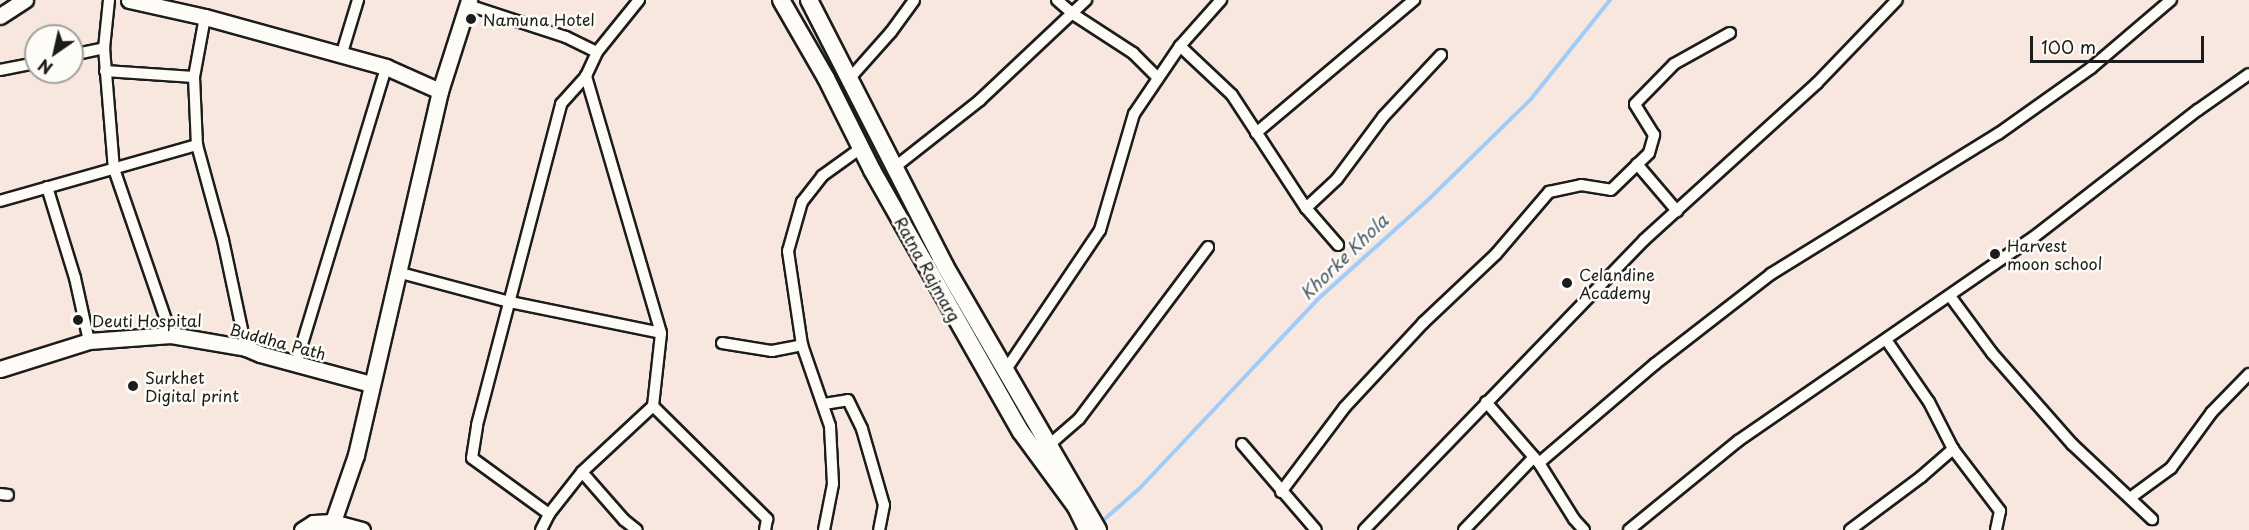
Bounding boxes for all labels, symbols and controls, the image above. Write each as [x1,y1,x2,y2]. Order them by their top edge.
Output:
place label: Namuna Hotel [483,9,595,29]
marker: Namuna Hotel [464,12,478,26]
north arrow [24,24,84,84]
scale bar [2033,24,2207,62]
text: 100 m [2041,33,2096,60]
text: N [33,54,57,81]
water label: Khorke Khola [1295,209,1393,305]
street label: Ratna Rajmarg [891,213,965,325]
place label: Harvest moon school [2007,235,2102,273]
marker: Harvest moon school [1988,247,2002,261]
place label: Celandine Academy [1579,264,1655,302]
marker: Celandine Academy [1560,276,1574,290]
place label: Deuti Hospital [92,310,203,330]
marker: Deuti Hospital [69,311,87,329]
street label: Buddha Path [228,319,328,363]
place label: Surkhet Digital print [145,367,239,405]
marker: Surkhet Digital print [126,379,140,393]

